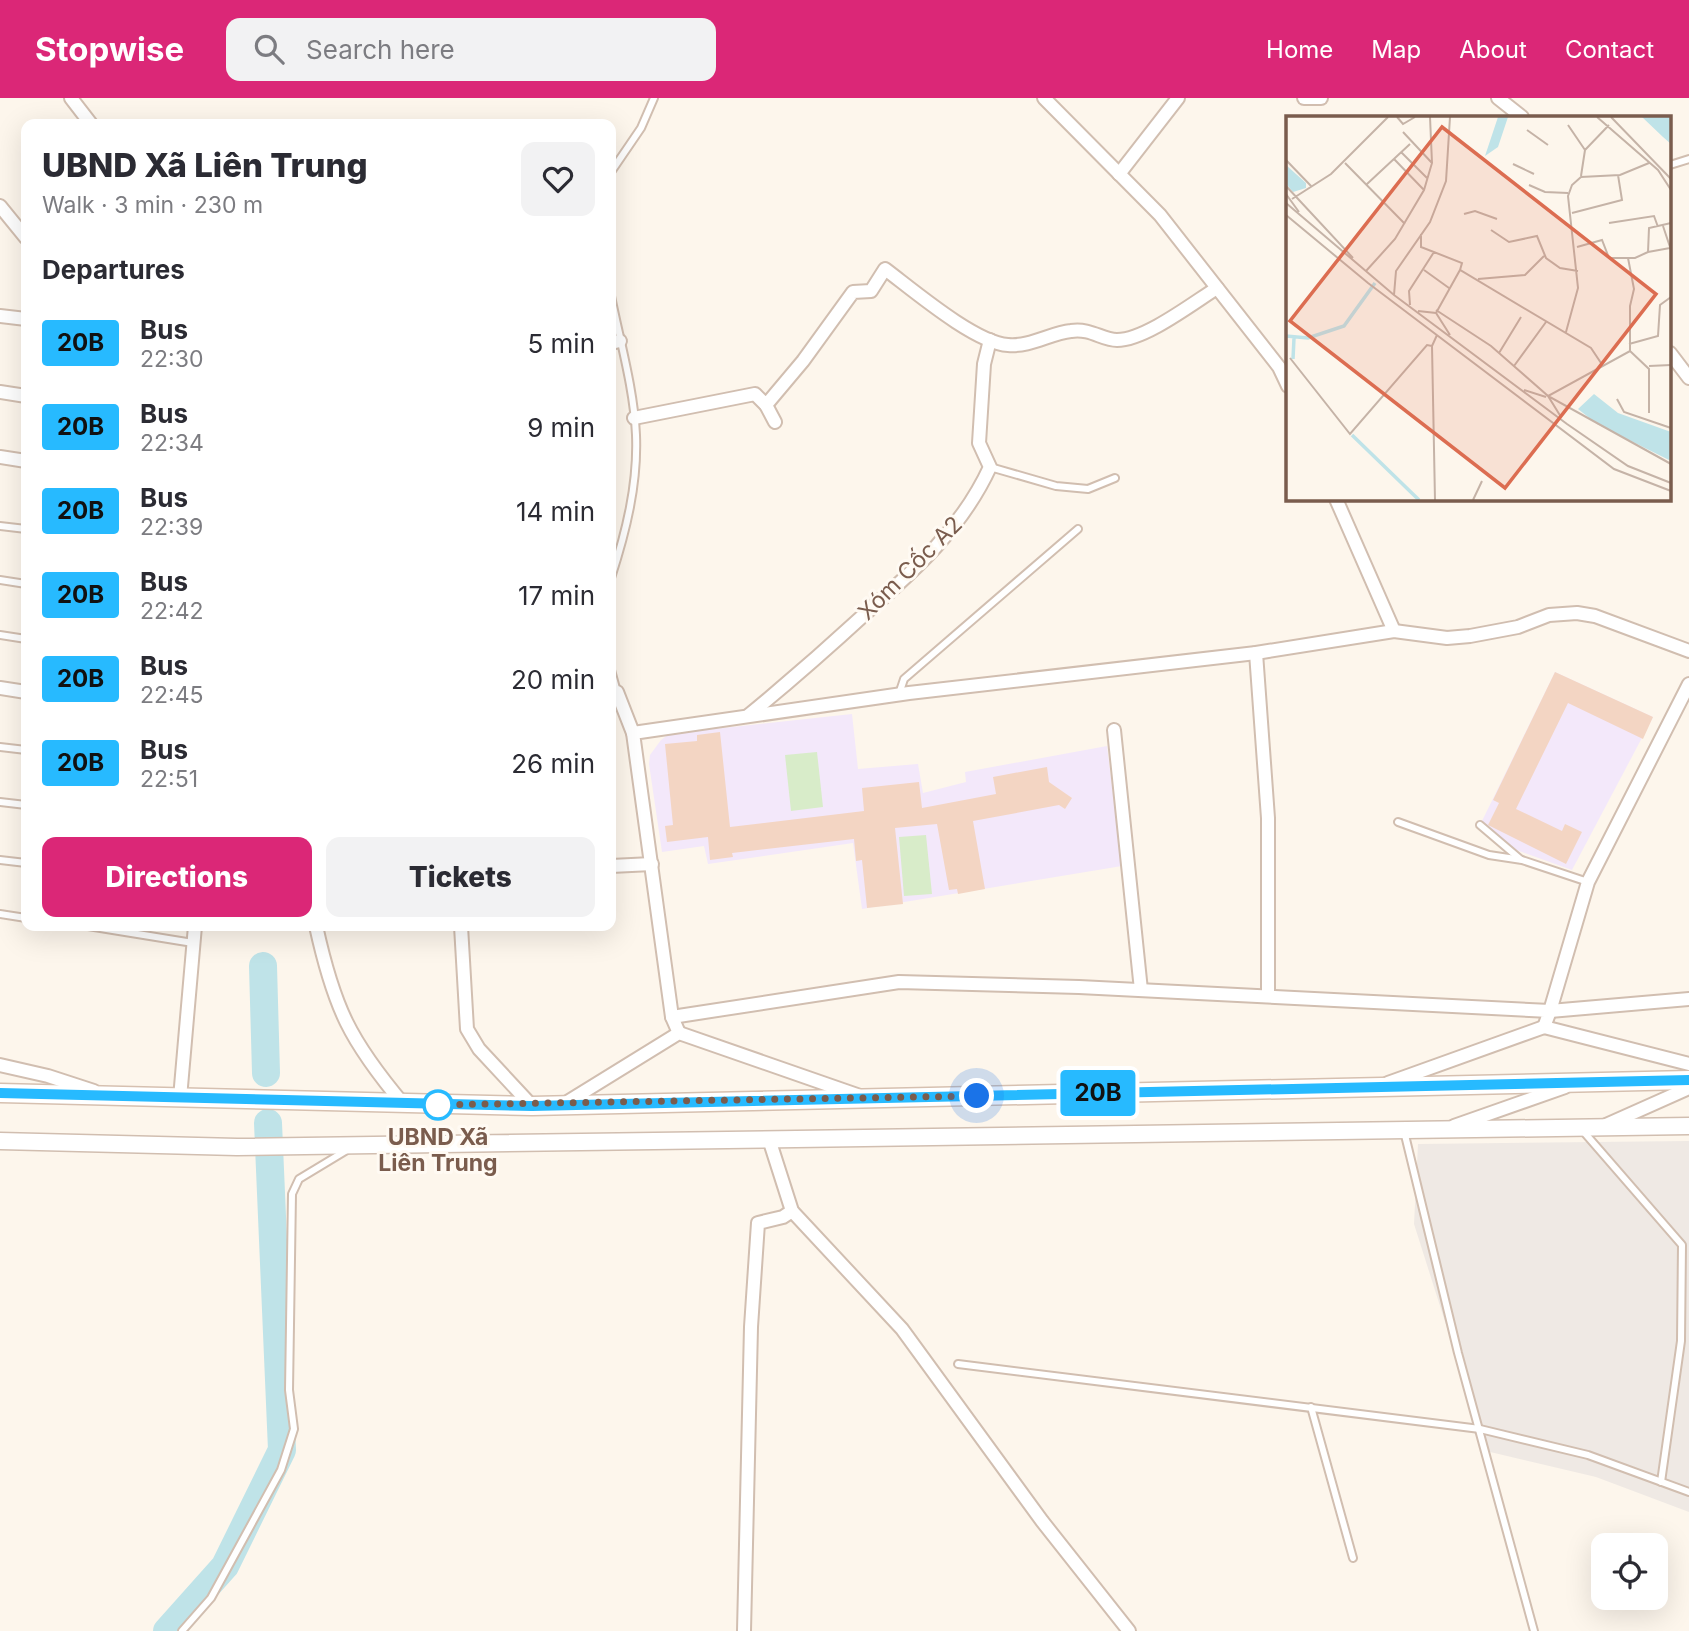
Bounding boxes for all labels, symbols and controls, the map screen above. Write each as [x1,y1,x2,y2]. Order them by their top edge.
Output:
search box [226,18,716,81]
text: Stopwise [35,29,184,69]
icon: search [250,30,288,68]
text: Search here [306,34,455,65]
text: Home [1266,35,1333,64]
text: Map [1371,35,1421,64]
text: About [1459,35,1527,64]
text: Contact [1565,35,1654,64]
inset map [1286,116,1672,500]
button: heart [521,142,595,216]
text: UBND Xã Liên Trung [42,145,368,185]
text: Walk · 3 min · 230 m [42,191,263,219]
text: Departures [42,254,185,285]
text: Bus [140,314,188,345]
text: 20B [57,328,104,357]
text: 5 min [527,328,595,359]
text: 22:30 [140,345,203,373]
text: Bus [140,398,188,429]
text: 20B [57,412,104,441]
text: 9 min [527,412,595,443]
text: 22:34 [140,429,204,457]
text: Bus [140,482,188,513]
text: 20B [57,496,104,525]
text: 14 min [516,496,595,527]
street label: Xóm Cốc A2 [852,510,968,626]
text: 22:39 [140,513,203,541]
text: Bus [140,566,188,597]
text: 20B [57,580,104,609]
text: 17 min [518,580,595,611]
text: 22:42 [140,597,204,625]
text: Bus [140,650,188,681]
text: 20B [57,664,104,693]
text: 20 min [511,664,595,695]
text: 22:45 [140,681,204,709]
text: Bus [140,734,188,765]
text: 20B [57,748,104,777]
text: 26 min [511,748,595,779]
text: 22:51 [140,765,198,793]
button: Directions [42,837,312,917]
button: Tickets [326,837,595,917]
line badge: 20B [1058,1070,1138,1116]
your location [959,1078,994,1113]
text: 20B [1074,1078,1122,1107]
marker: UBND Xã Liên Trung [423,1090,453,1120]
place label: UBND Xã Liên Trung [378,1123,498,1177]
map controls [1591,1533,1668,1610]
button: locate [1591,1533,1668,1610]

